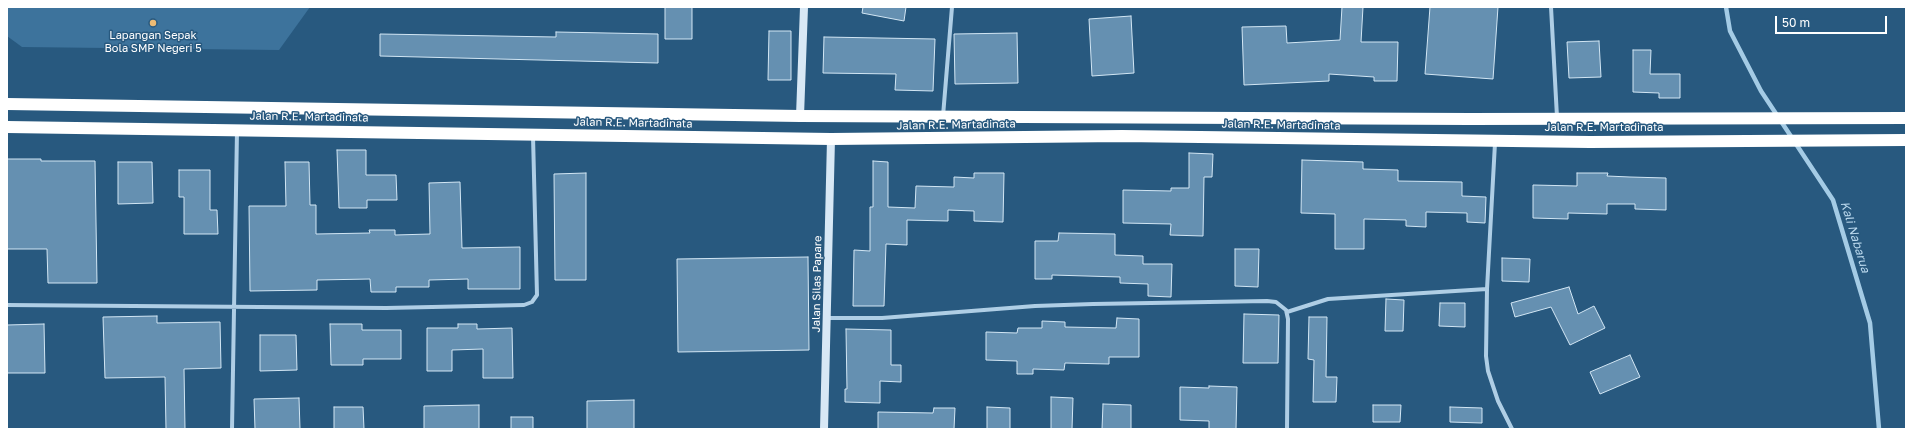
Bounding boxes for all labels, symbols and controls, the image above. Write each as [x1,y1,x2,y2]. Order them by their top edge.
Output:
scale bar [1777,8,1889,34]
text: 50 m [1782,15,1810,30]
marker: Lapangan Sepak Bola SMP Negeri 5 [148,18,158,28]
place label: Lapangan Sepak Bola SMP Negeri 5 [104,29,202,55]
street label: Jalan R.E. Martadinata [249,109,369,125]
street label: Jalan R.E. Martadinata [573,115,693,131]
street label: Jalan R.E. Martadinata [896,117,1016,133]
street label: Jalan R.E. Martadinata [1221,117,1341,133]
street label: Jalan R.E. Martadinata [1544,121,1664,135]
water label: Kali Nabarua [1837,200,1873,274]
street label: Jalan Silas Papare [810,236,824,332]

